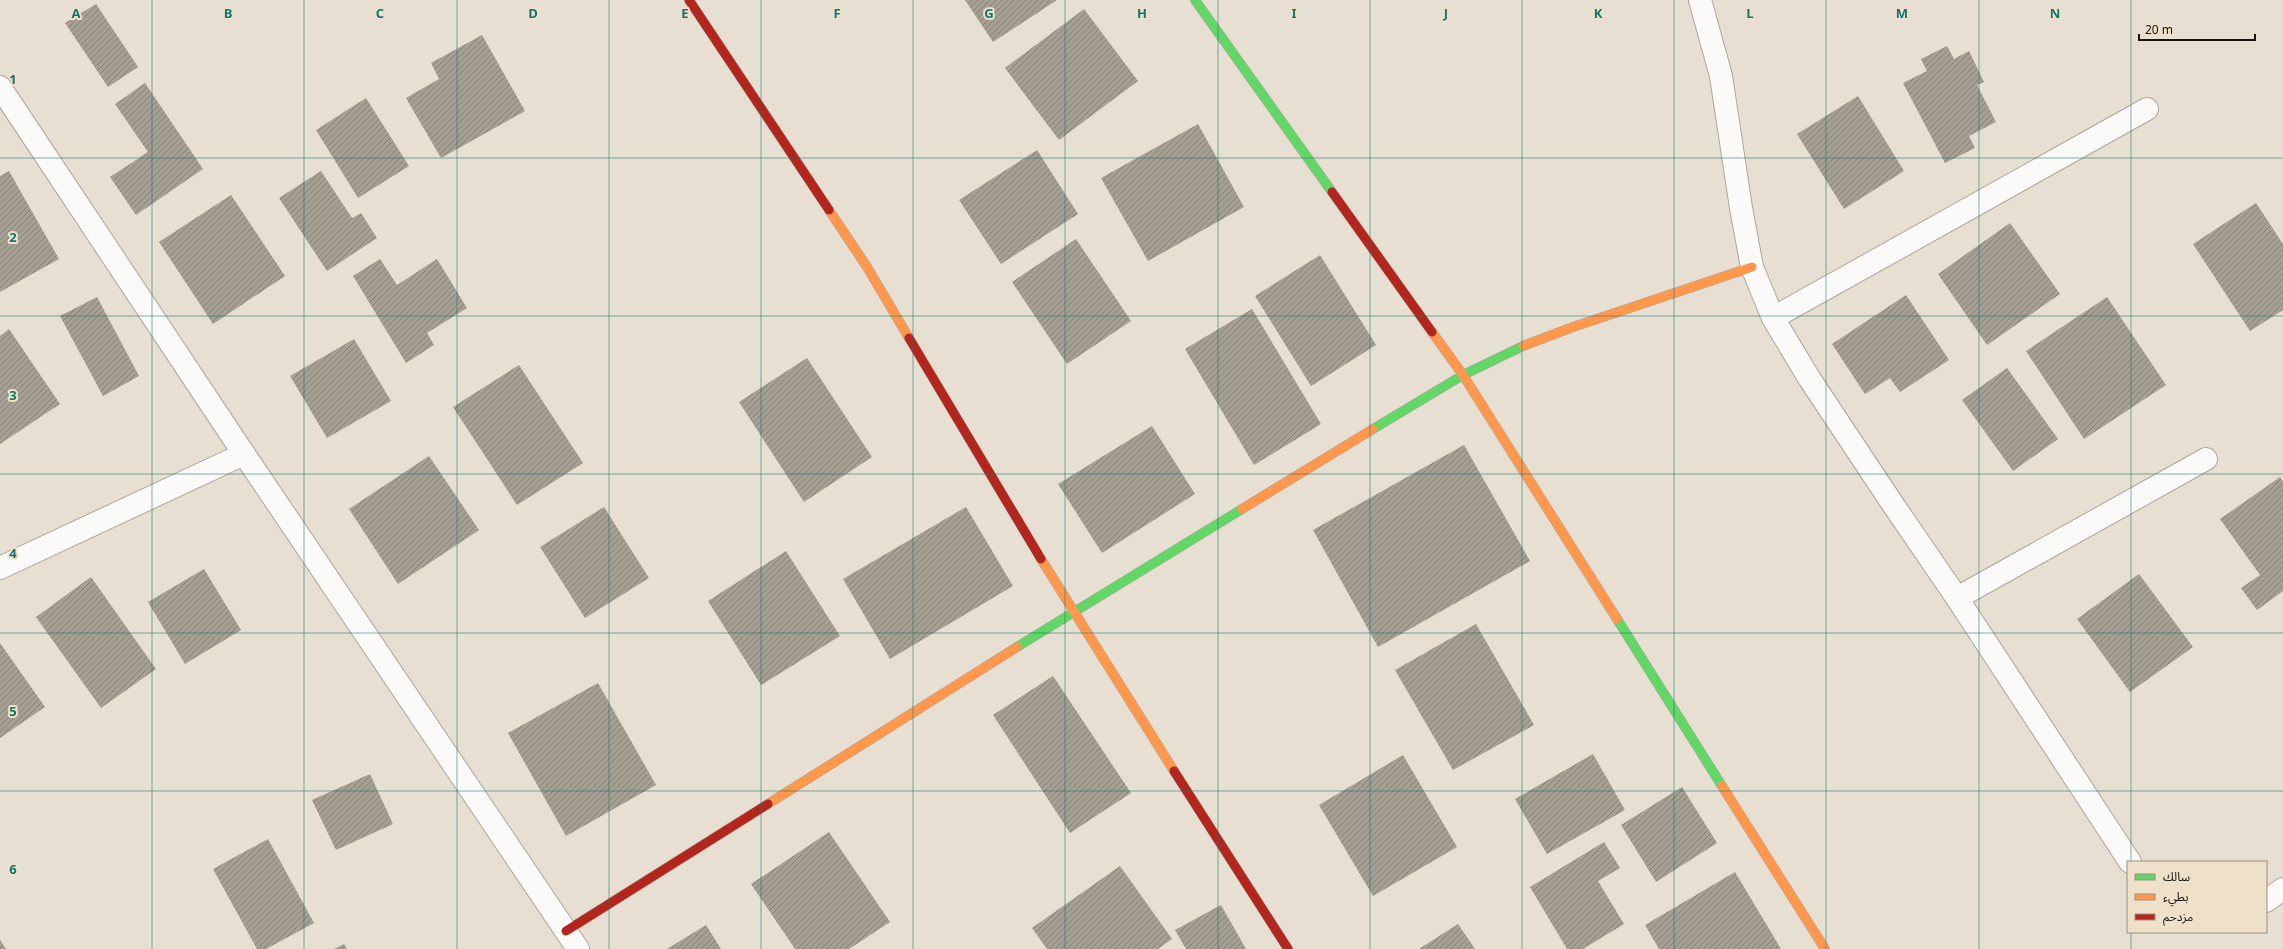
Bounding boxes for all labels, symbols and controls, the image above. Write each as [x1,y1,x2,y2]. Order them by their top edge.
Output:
text: A [72,0,81,28]
text: B [224,0,233,28]
text: C [376,0,384,28]
text: D [528,0,538,28]
text: E [681,0,689,28]
text: F [833,0,841,28]
text: G [984,0,994,28]
text: H [1137,0,1147,28]
text: I [1291,0,1297,28]
text: J [1443,0,1448,28]
text: K [1594,0,1603,28]
text: L [1746,0,1754,28]
text: M [1896,0,1908,28]
text: N [2050,0,2060,28]
scale bar [2139,16,2255,42]
text: 20 m [2145,18,2173,43]
text: 1 [9,66,17,94]
text: 2 [9,224,17,252]
text: 3 [9,382,17,410]
text: 4 [9,540,17,568]
text: 5 [9,698,17,726]
text: 6 [9,856,17,884]
legend [2127,861,2267,933]
text: سالك [2163,865,2190,890]
text: بطيء [2163,885,2189,910]
text: مزدحم [2163,905,2193,930]

